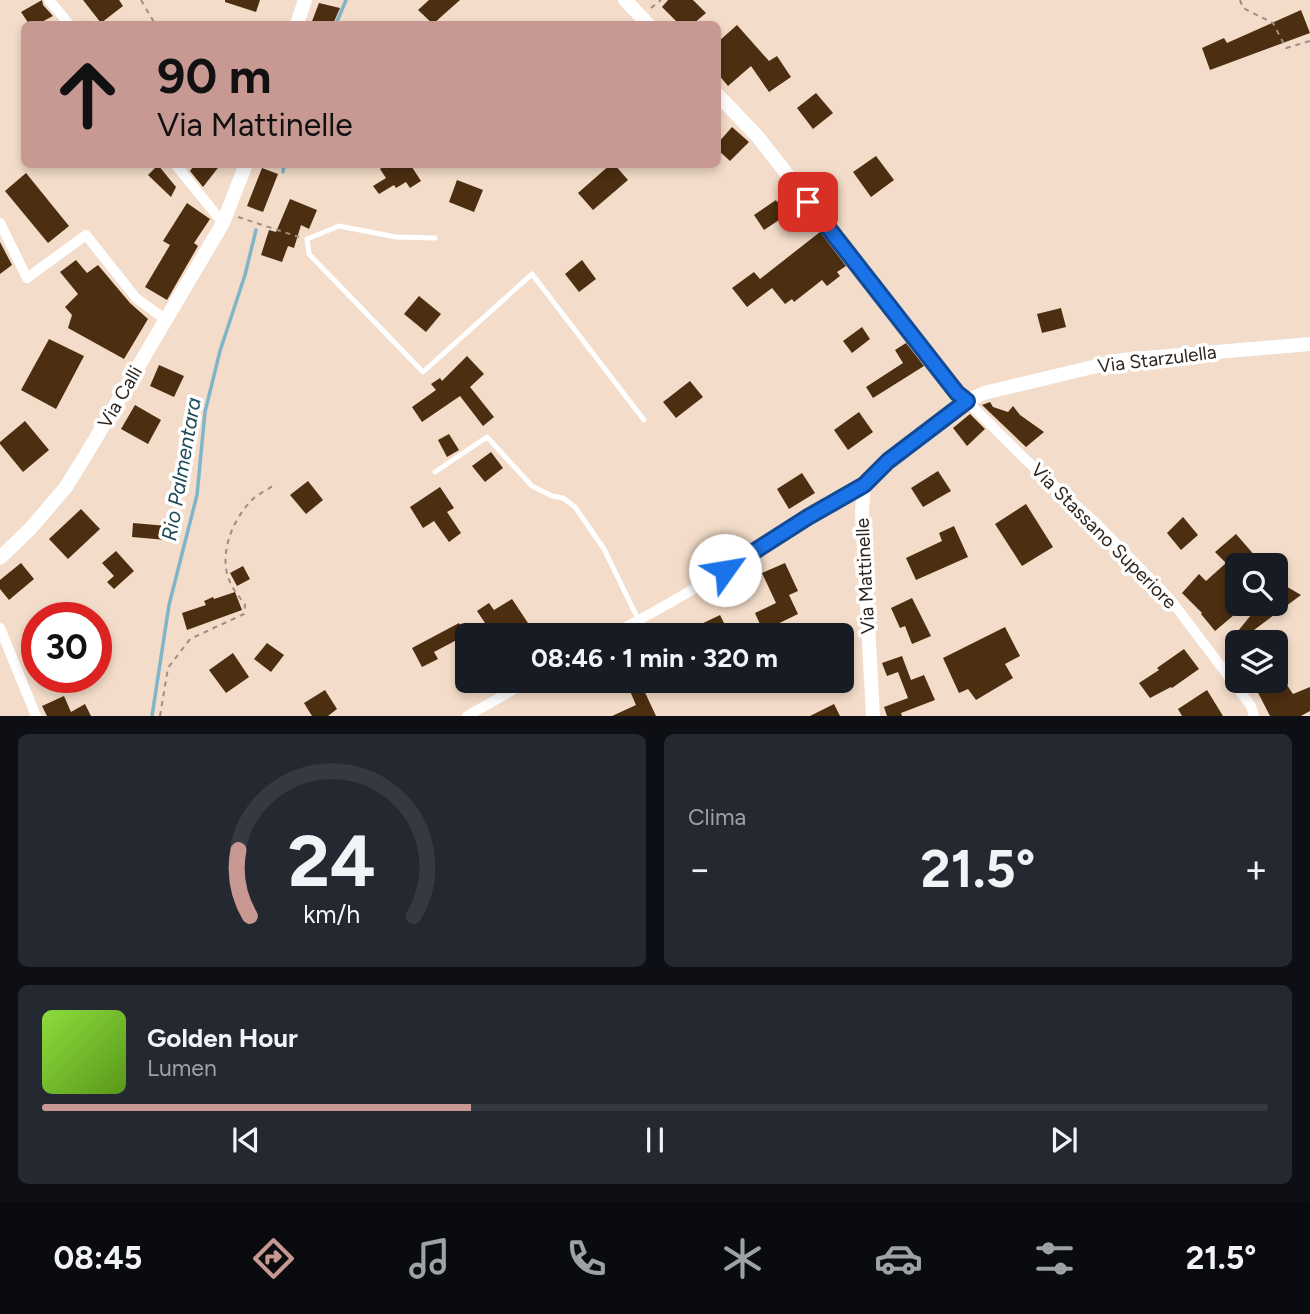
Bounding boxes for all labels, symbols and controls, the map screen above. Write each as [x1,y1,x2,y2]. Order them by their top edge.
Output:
text: 90 m [157,46,272,105]
icon: ahead [42,49,133,140]
text: Via Mattinelle [157,106,353,144]
pin [778,172,838,232]
icon: arrive [789,183,827,221]
street label: Via Starzulella [1096,340,1218,378]
street label: Via Calli [93,362,147,432]
water label: Rio Palmentara [156,395,206,543]
street label: Via Stassano Superiore [1026,458,1182,614]
street label: Via Mattinelle [850,517,880,635]
position arrow [688,533,762,607]
map controls [1225,553,1288,693]
button: search [1225,553,1288,616]
speed limit sign: 30 [21,602,112,693]
button: layers [1225,630,1288,693]
text: 08:46 · 1 min · 320 m [531,642,778,674]
text: Clima [688,803,746,831]
text: 24 [288,818,376,905]
text: 21.5° [921,838,1035,900]
text: − [688,846,712,892]
text: + [1244,846,1268,892]
text: km/h [303,899,361,929]
text: Golden Hour [147,1022,298,1054]
text: Lumen [147,1054,217,1082]
icon: previous [227,1121,265,1159]
icon: pause [636,1121,674,1159]
icon: next [1045,1121,1083,1159]
icon: directions [249,1234,298,1283]
icon: music [405,1234,454,1283]
icon: phone [562,1234,611,1283]
icon: climate [718,1234,767,1283]
icon: car [874,1234,923,1283]
icon: filters [1030,1234,1079,1283]
text: 08:45 [54,1239,142,1277]
text: 21.5° [1186,1239,1256,1277]

